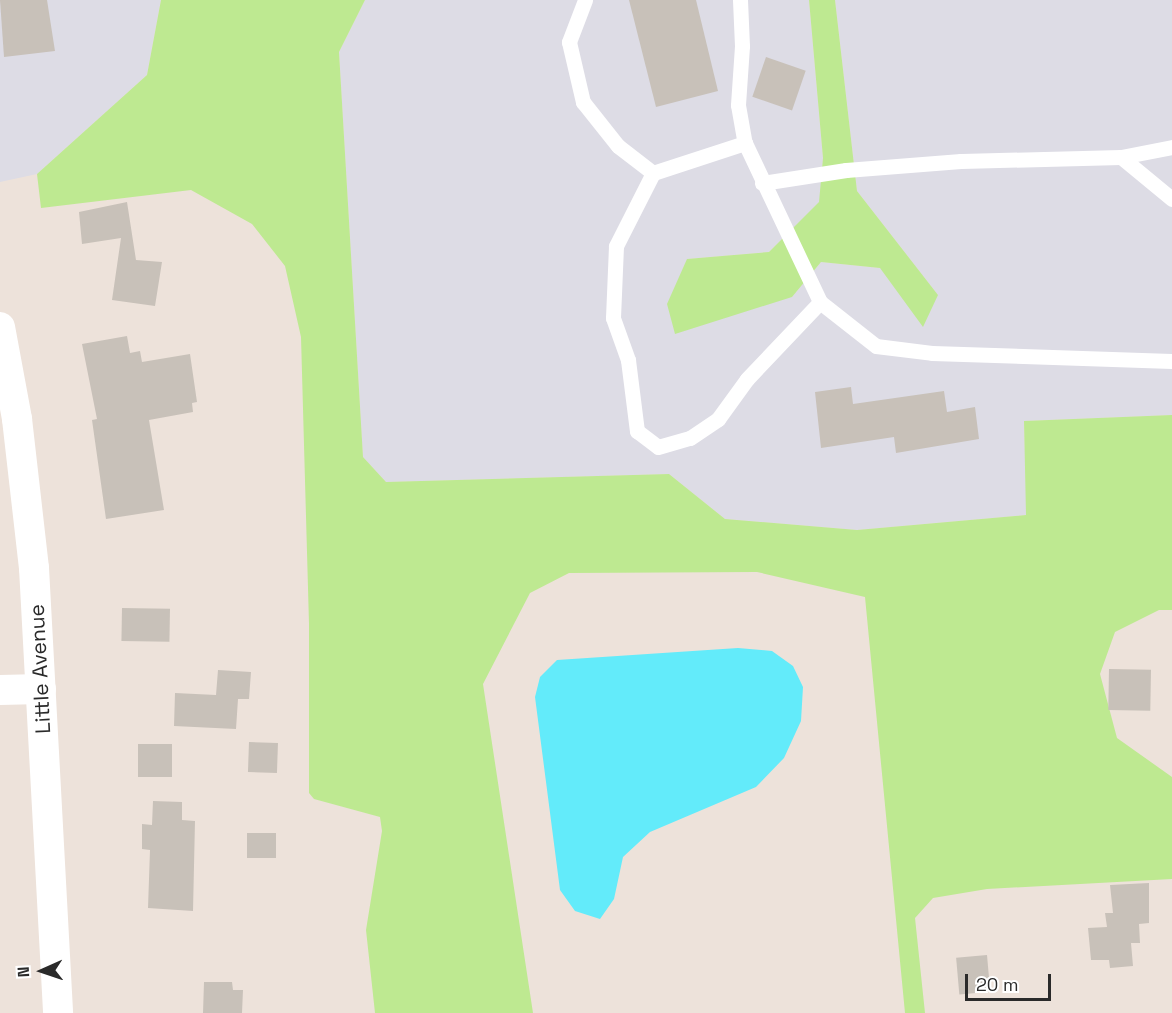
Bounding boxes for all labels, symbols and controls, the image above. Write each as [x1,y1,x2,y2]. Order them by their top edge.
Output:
street label: Little Avenue [24,603,56,735]
north arrow [12,941,72,1001]
scale bar [968,962,1054,1000]
text: N [13,966,34,978]
text: 20 m [976,973,1019,996]

